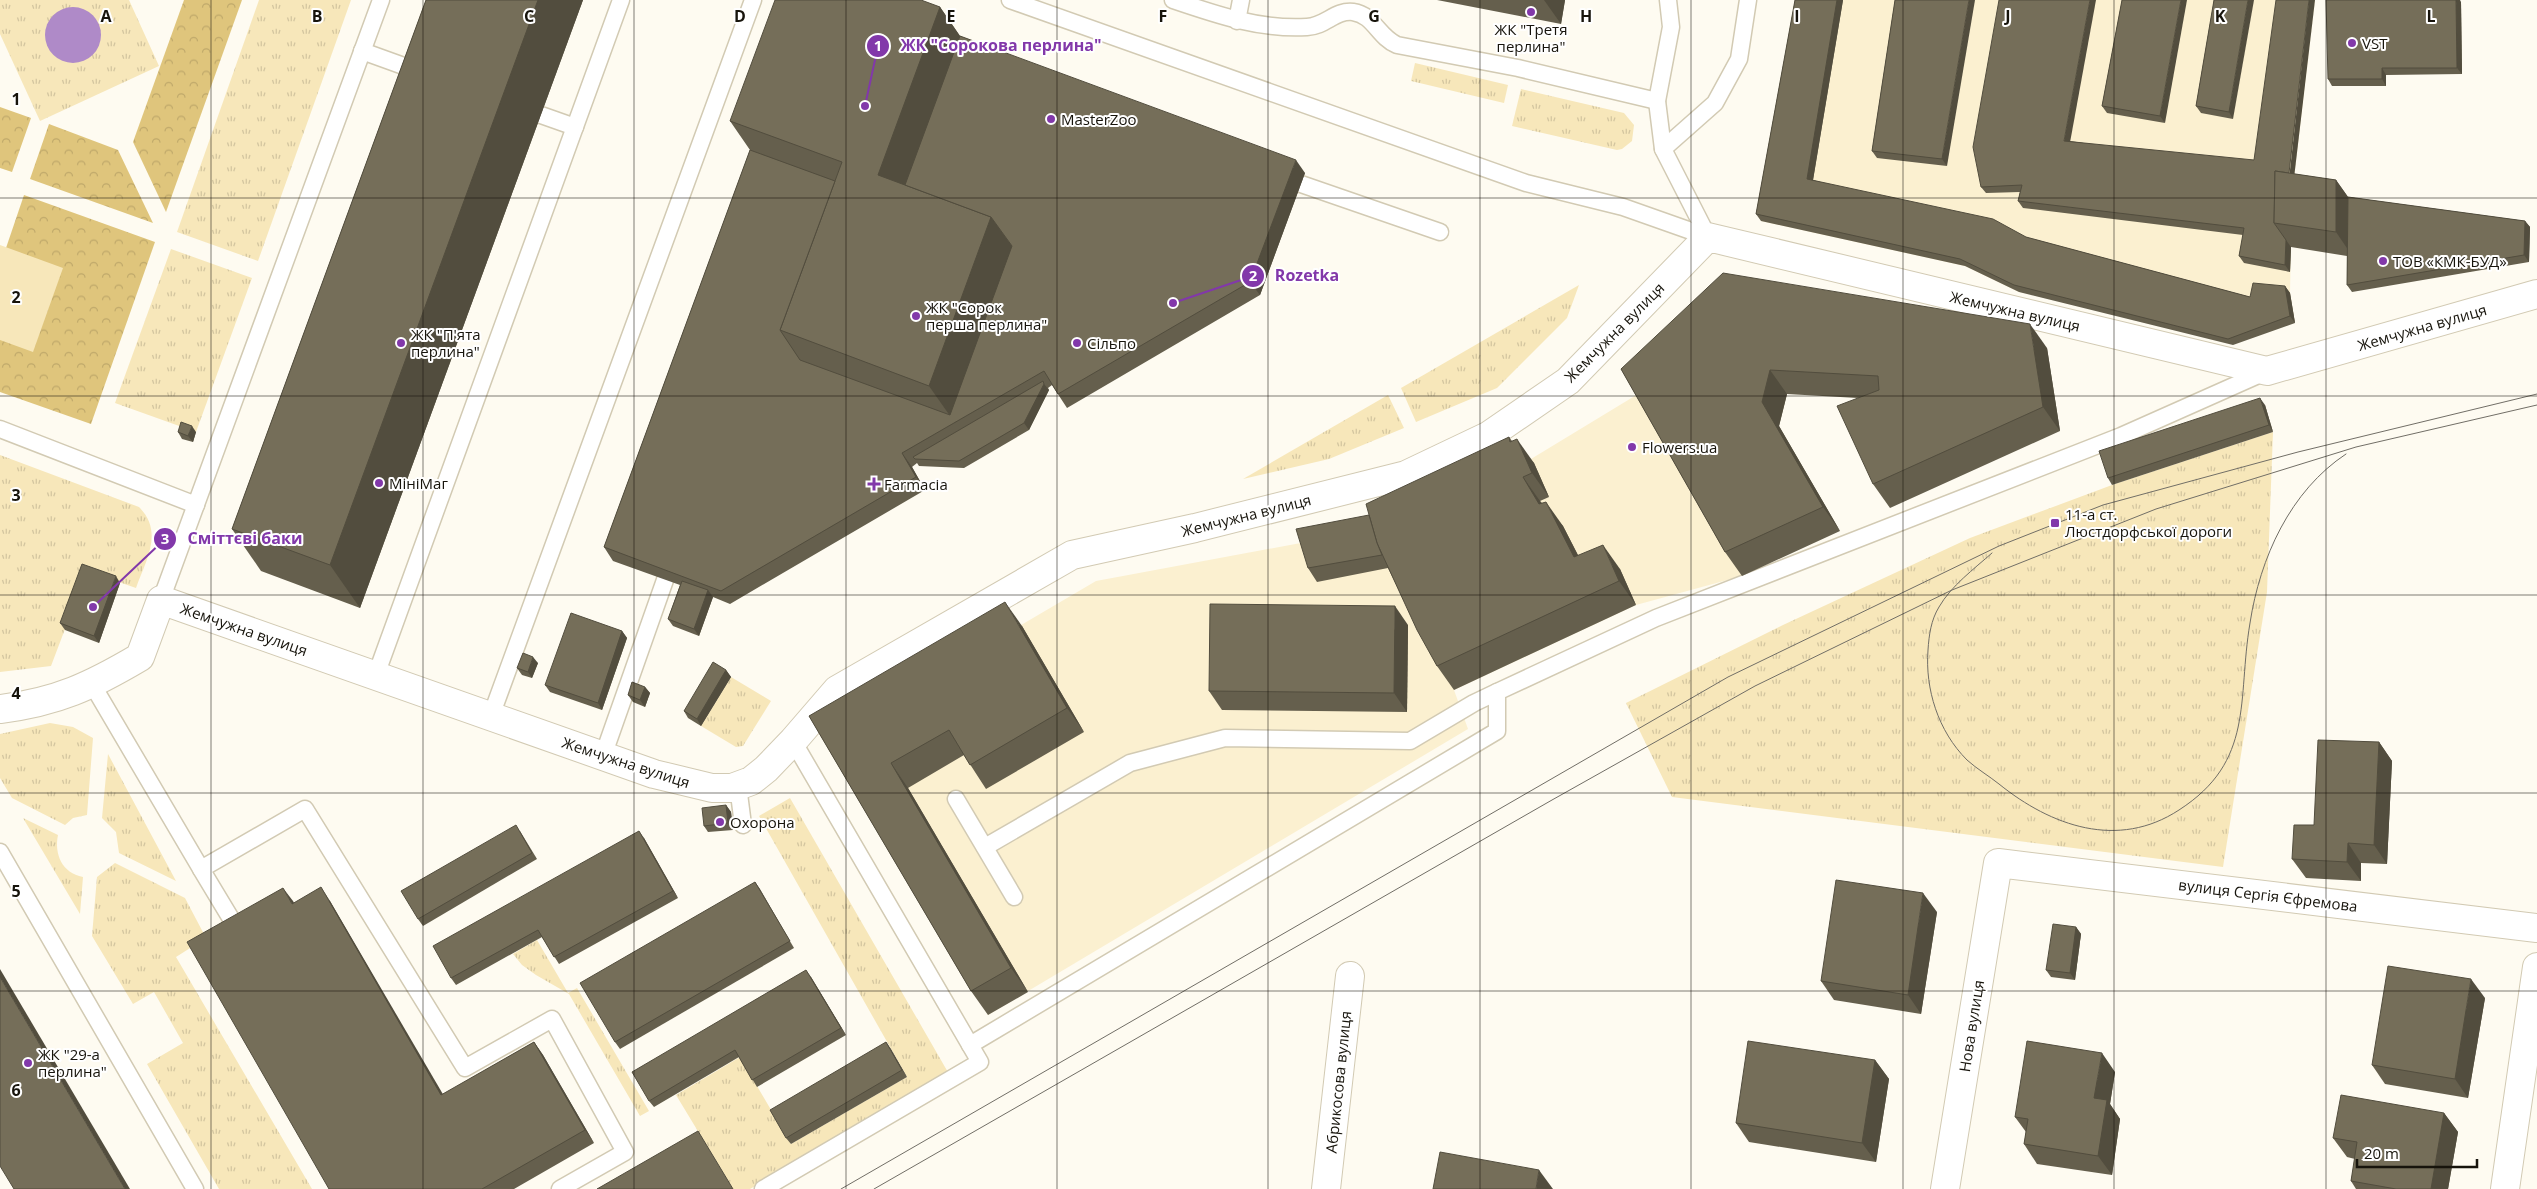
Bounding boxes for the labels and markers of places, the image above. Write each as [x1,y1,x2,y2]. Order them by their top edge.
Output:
marker: ЖК "Третя перлина" [1525,6,1537,18]
place label: ЖК "Третя перлина" [1495,19,1567,56]
callout: ЖК "Сорокова перлина" [866,30,1112,61]
place label: VST [2362,33,2388,53]
marker: VST [2346,37,2358,49]
place label: MasterZoo [1061,109,1137,129]
marker: MasterZoo [1045,113,1057,125]
place label: ТОВ «КМК-БУД» [2393,251,2507,271]
marker: ТОВ «КМК-БУД» [2377,255,2389,267]
callout: Rozetka [1240,260,1349,291]
place label: ЖК "Сорок перша перлина" [926,297,1047,334]
marker: ЖК "Сорок перша перлина" [910,310,922,322]
place label: ЖК "П'ята перлина" [411,324,481,361]
place label: Сільпо [1087,333,1136,353]
marker: ЖК "П'ята перлина" [395,337,407,349]
marker: Сільпо [1071,337,1083,349]
place label: Flowers.ua [1642,437,1717,457]
marker: Flowers.ua [1626,441,1638,453]
place label: МініМаг [389,473,448,493]
place label: Farmacia [884,474,948,494]
marker: МініМаг [373,477,385,489]
marker: Farmacia [868,478,880,490]
place label: 11-а ст. Люстдорфської дороги [2065,504,2232,541]
marker: 11-а ст. Люстдорфської дороги [2049,517,2061,529]
callout: Сміттєві баки [153,523,312,554]
place label: Охорона [730,812,795,832]
marker: Охорона [714,816,726,828]
place label: ЖК "29-а перлина" [38,1044,107,1081]
marker: ЖК "29-а перлина" [22,1057,34,1069]

